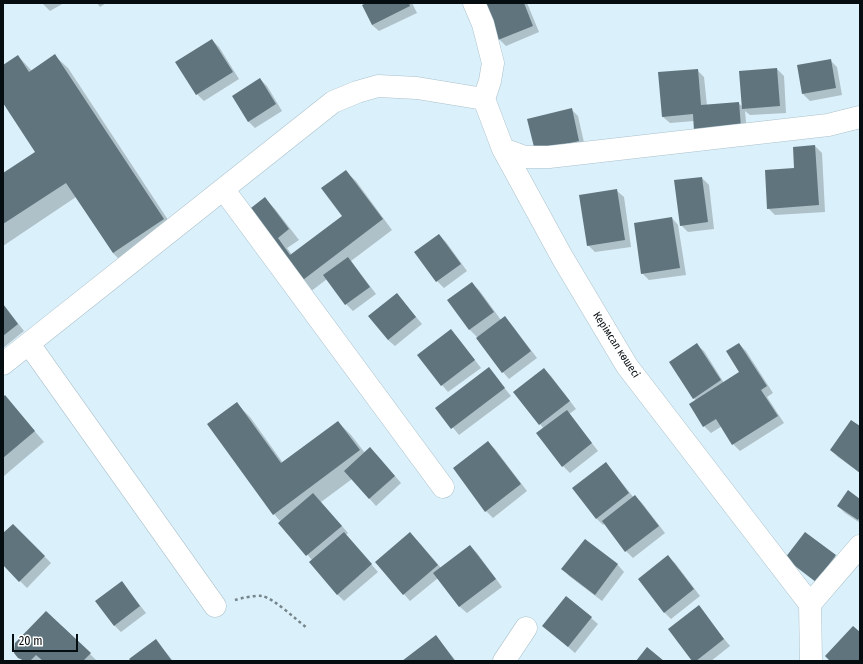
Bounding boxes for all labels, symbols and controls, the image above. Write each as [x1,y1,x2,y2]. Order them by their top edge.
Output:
street label: Керімсал көшесі [590,309,642,381]
scale bar [14,626,80,652]
text: 20 m [19,634,43,648]

